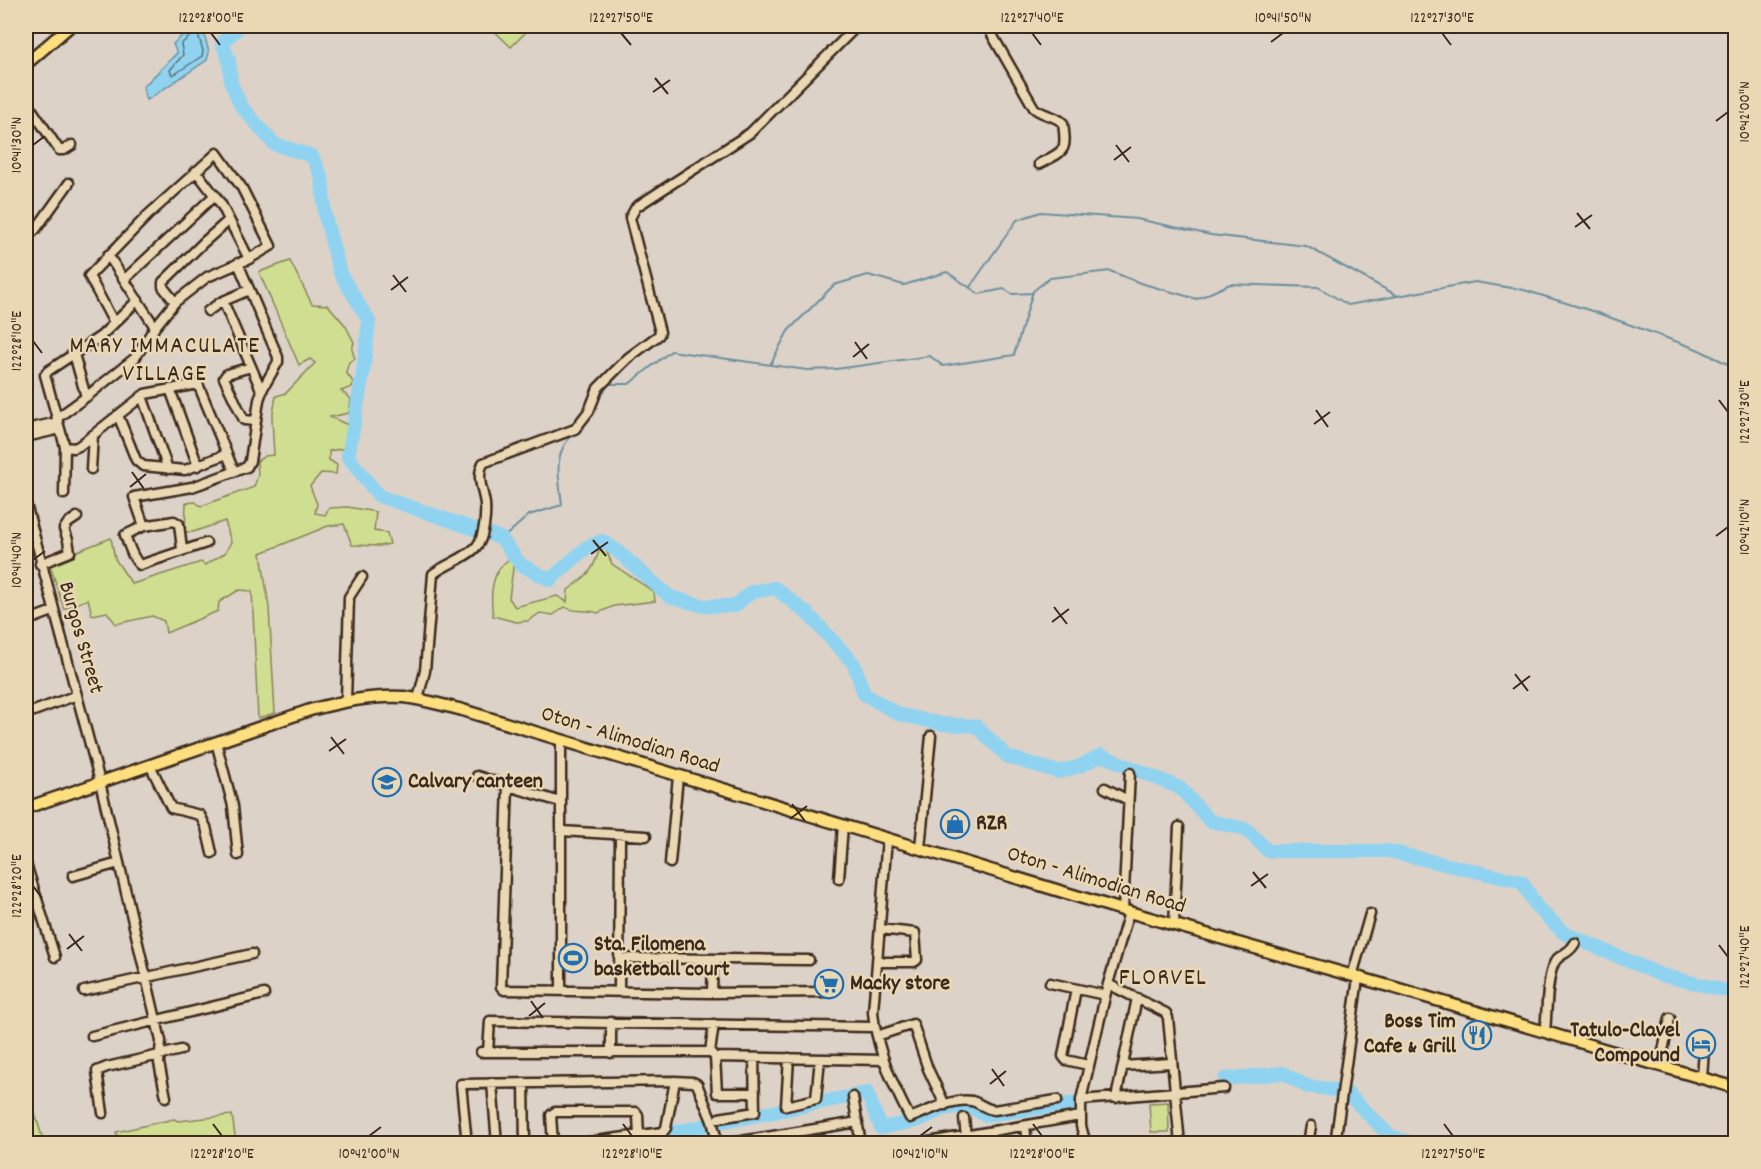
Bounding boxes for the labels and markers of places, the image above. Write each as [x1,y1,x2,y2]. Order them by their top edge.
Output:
school or university icon: Calvary canteen [371,766,403,798]
place label: Calvary canteen [408,767,543,798]
shop icon: RZR [939,808,971,840]
place label: RZR [976,809,1007,840]
place label: Sta. Filomena basketball court [594,930,731,986]
sports icon: Sta. Filomena basketball court [557,942,589,974]
supermarket icon: Macky store [813,968,845,1000]
place label: Macky store [850,969,950,1000]
place label: Boss Tim Cafe & Grill [1364,1007,1457,1063]
place label: Tatulo-Clavel Compound [1570,1016,1681,1072]
restaurant icon: Boss Tim Cafe & Grill [1461,1019,1493,1051]
hotel icon: Tatulo-Clavel Compound [1685,1028,1717,1060]

